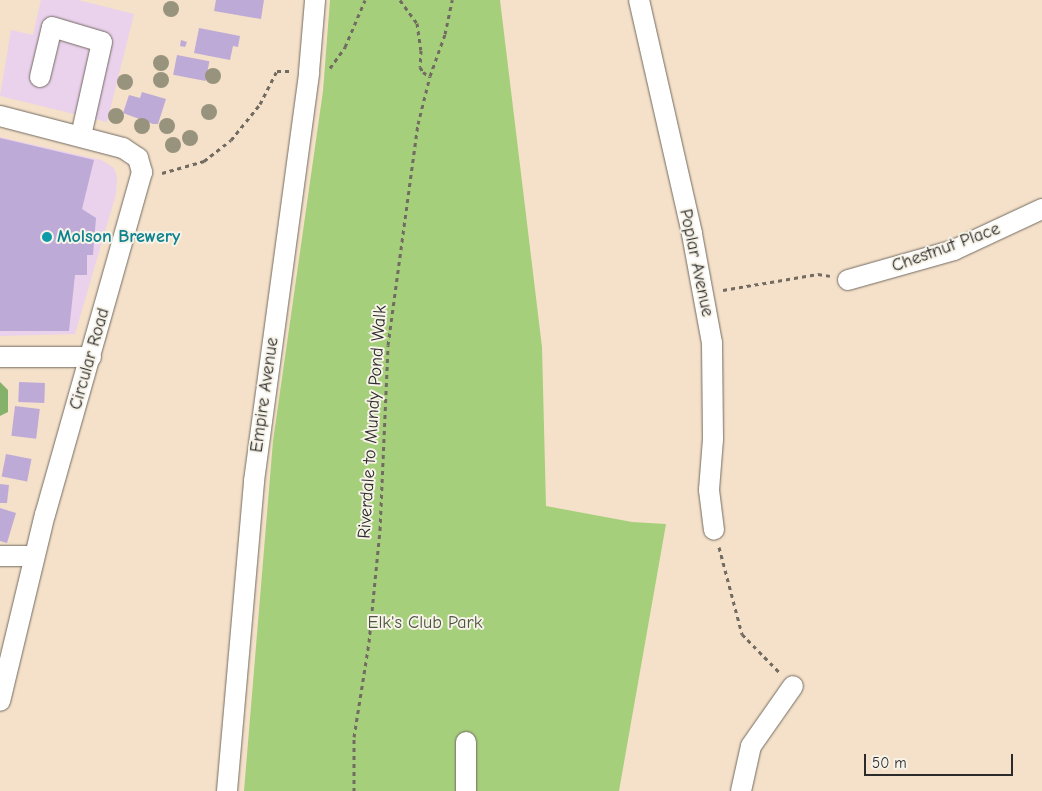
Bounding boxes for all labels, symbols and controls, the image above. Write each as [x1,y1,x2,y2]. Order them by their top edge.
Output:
street label: Poplar Avenue [674,207,718,319]
street label: Chestnut Place [889,218,1003,278]
place label: Molson Brewery [57,226,180,248]
marker: Molson Brewery [41,231,53,243]
street label: Riverdale to Mundy Pond Walk [354,304,392,540]
street label: Circular Road [65,306,115,412]
street label: Empire Avenue [246,336,284,454]
park label: Elk's Club Park [368,612,482,634]
scale bar [867,744,1016,776]
text: 50 m [872,754,907,772]

